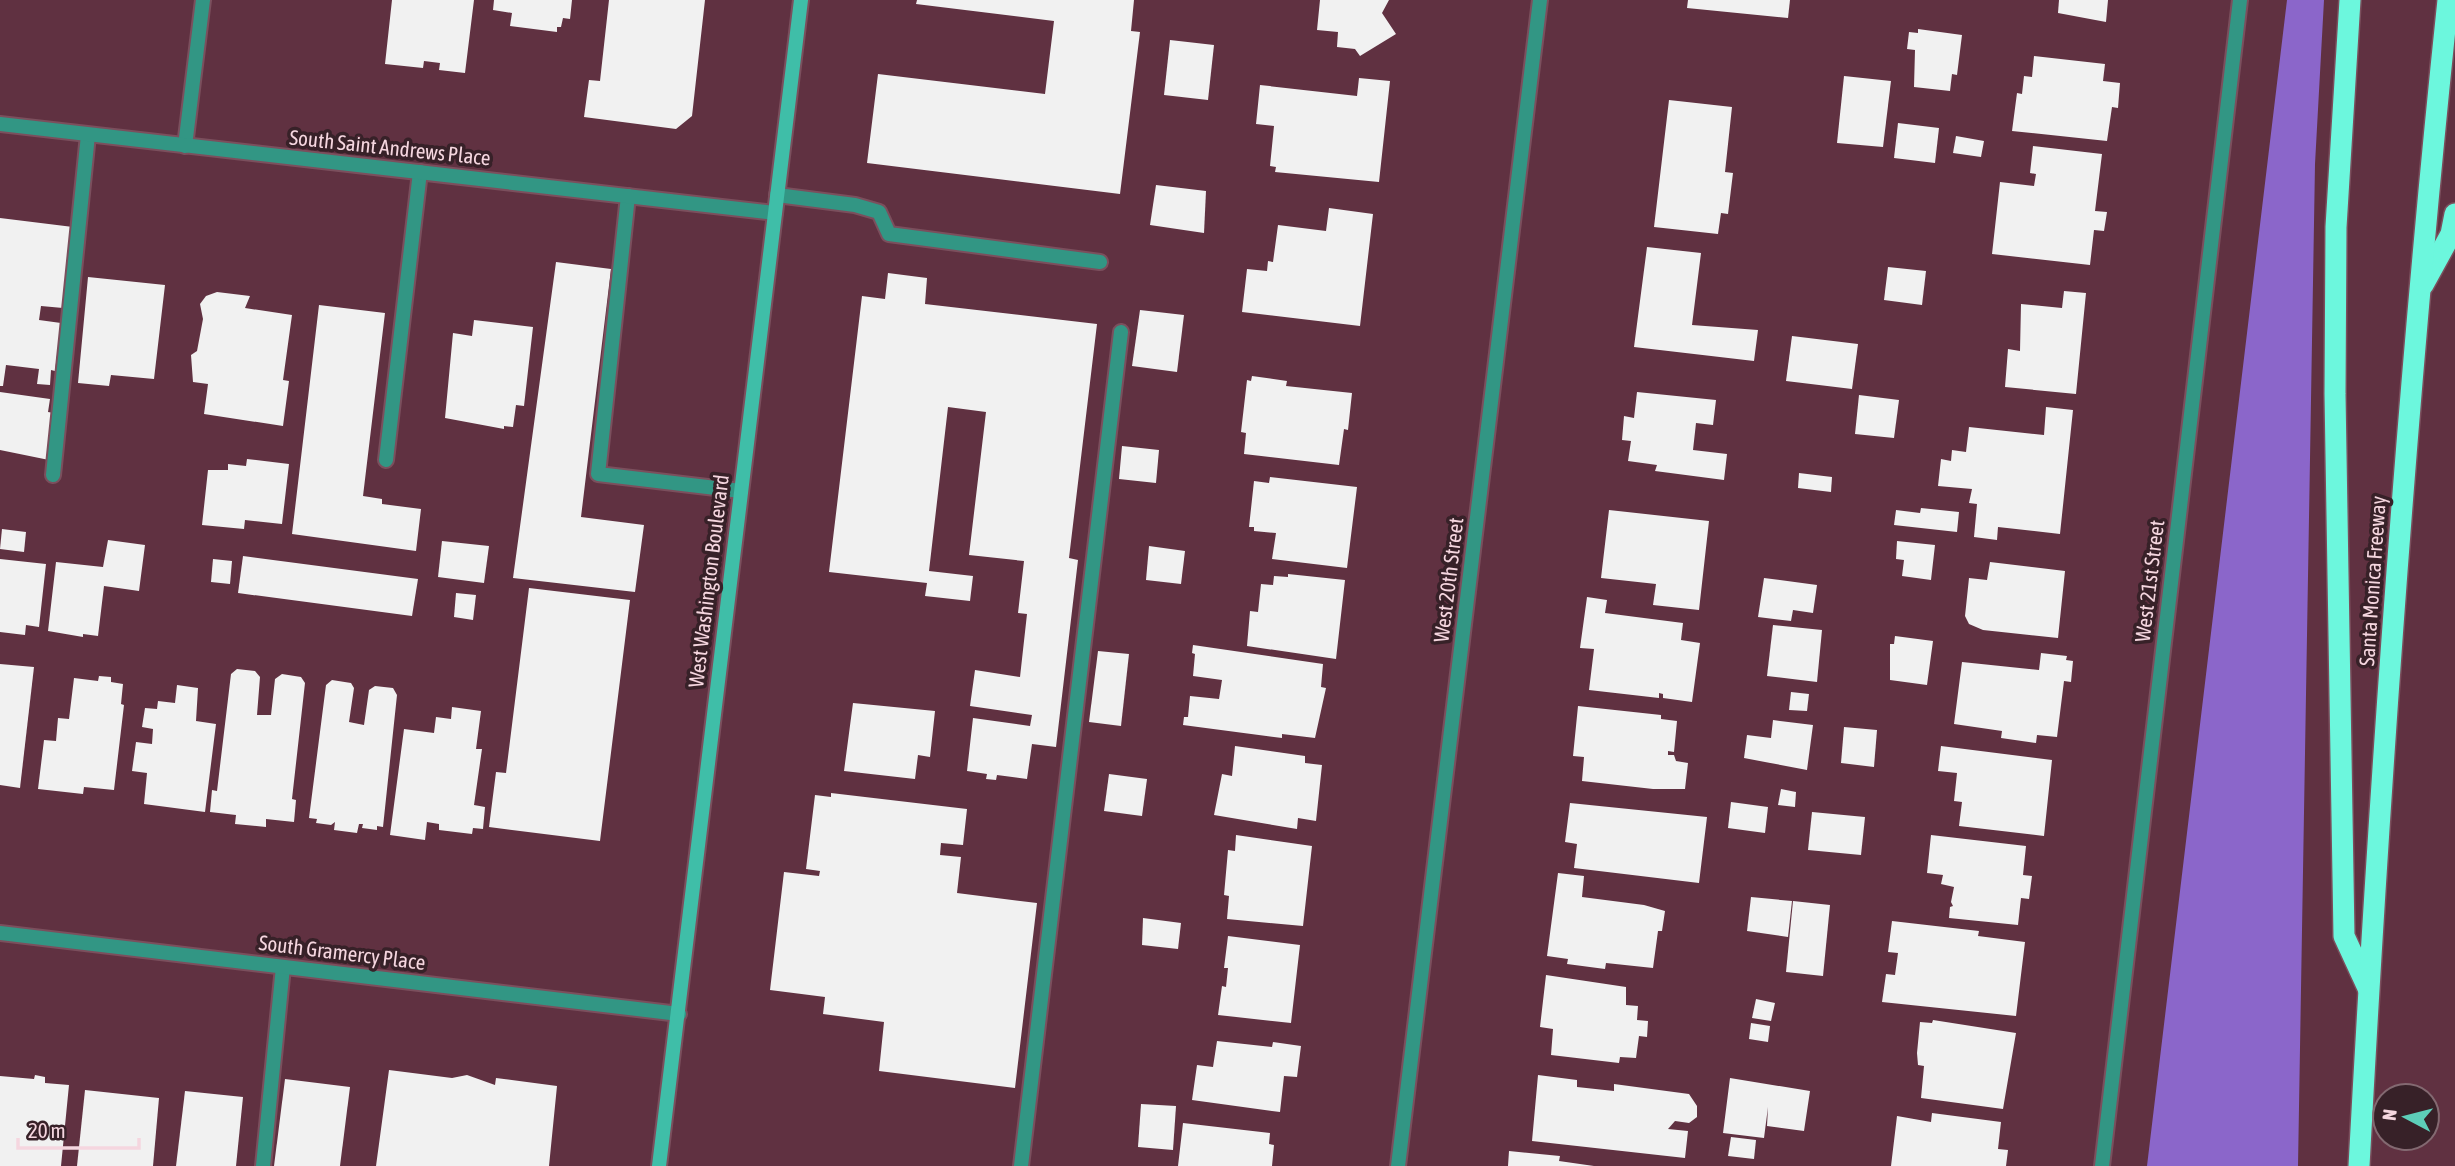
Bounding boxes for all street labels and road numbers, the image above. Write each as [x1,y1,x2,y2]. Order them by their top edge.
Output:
street label: South Saint Andrews Place [288,125,492,170]
street label: West Washington Boulevard [683,473,733,689]
street label: Santa Monica Freeway [2354,495,2390,667]
street label: West 20th Street [1428,516,1468,644]
street label: West 21st Street [2130,519,2168,643]
street label: South Gramercy Place [257,930,427,974]

